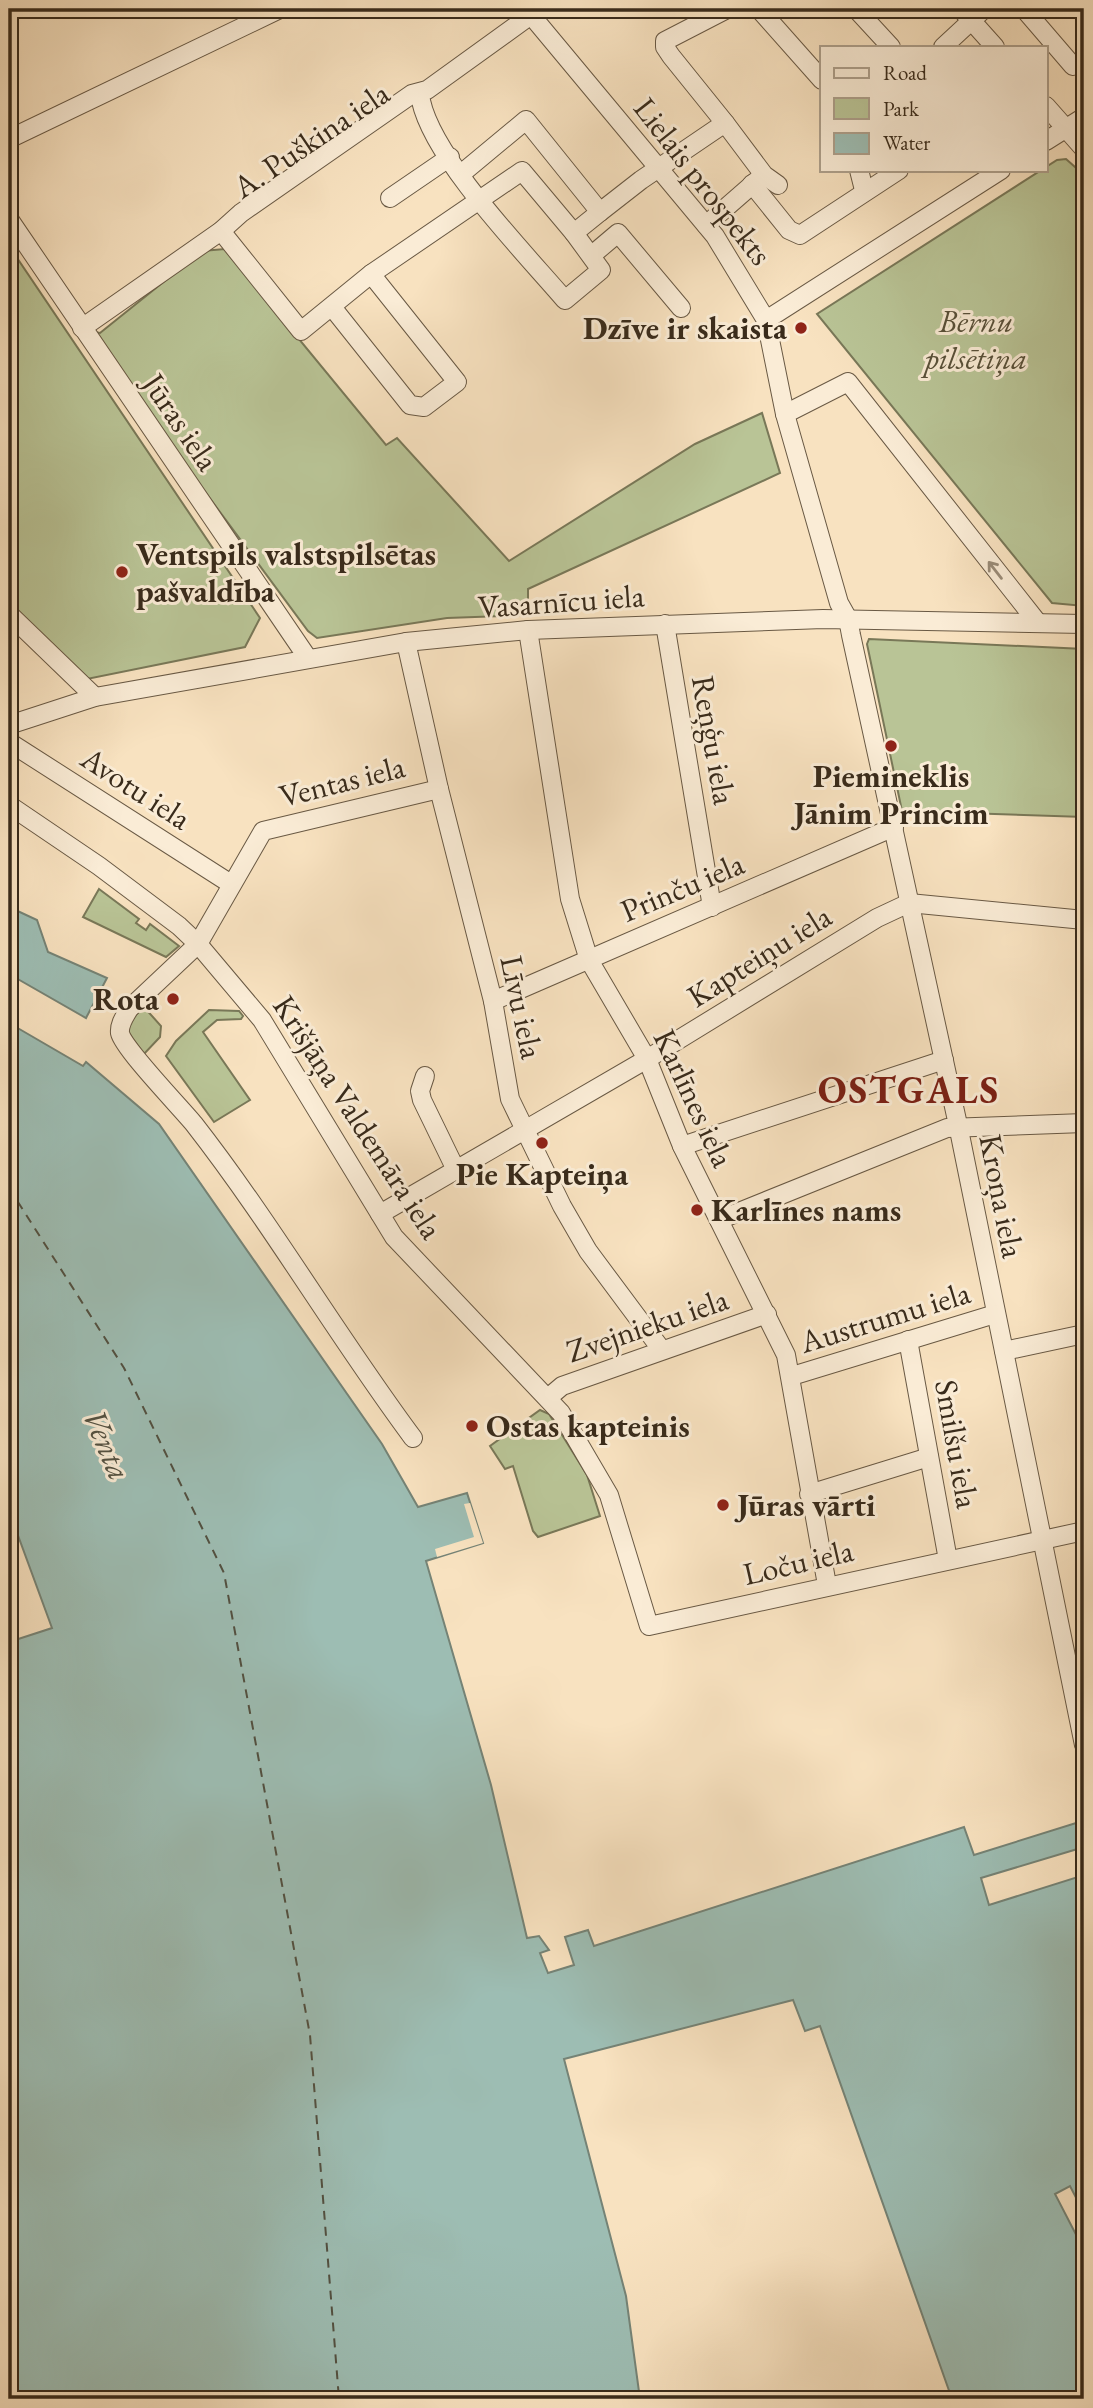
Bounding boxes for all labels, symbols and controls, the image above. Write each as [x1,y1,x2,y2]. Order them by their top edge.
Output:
legend [820,46,1048,172]
text: Road [883,59,927,86]
street label: A. Puškina iela [224,72,398,208]
street label: Lielais prospekts [624,88,782,274]
text: Park [883,95,920,122]
text: Water [883,129,930,156]
park label: Bērnu pilsētiņa [921,300,1027,379]
place label: Dzīve ir skaista [583,307,788,349]
marker: Dzīve ir skaista [793,320,809,336]
street label: Jūras iela [132,363,229,479]
place label: Ventspils valstspilsētas pašvaldība [136,533,436,612]
one-way arrow [988,561,1003,580]
marker: Ventspils valstspilsētas pašvaldība [114,564,130,580]
street label: Vasarnīcu iela [476,574,646,628]
street label: Reņģu iela [682,672,746,808]
street label: Avotu iela [72,736,199,839]
marker: Piemineklis Jānim Princim [883,738,899,754]
street label: Ventas iela [275,745,409,817]
place label: Piemineklis Jānim Princim [791,755,989,834]
street label: Prinču iela [614,842,750,932]
street label: Kapteiņu iela [679,895,839,1017]
street label: Līvu iela [491,951,553,1063]
place label: Rota [93,978,160,1020]
street label: Krišjāņa Valdemāra iela [263,987,453,1247]
marker: Rota [165,991,181,1007]
street label: Karlīnes iela [644,1022,744,1174]
district label: OSTGALS [818,1065,1000,1114]
street label: Kroņa iela [969,1131,1035,1262]
marker: Pie Kapteiņa [534,1135,550,1151]
place label: Pie Kapteiņa [456,1153,629,1195]
place label: Karlīnes nams [711,1189,901,1231]
marker: Karlīnes nams [689,1202,705,1218]
street label: Austrumu iela [794,1271,975,1363]
street label: Zvejnieku iela [561,1278,734,1372]
street label: Smilšu iela [925,1377,989,1512]
water label: Venta [73,1402,142,1486]
place label: Ostas kapteinis [486,1405,690,1447]
marker: Ostas kapteinis [464,1418,480,1434]
place label: Jūras vārti [734,1484,876,1526]
marker: Jūras vārti [715,1497,731,1513]
street label: Loču iela [739,1529,857,1595]

